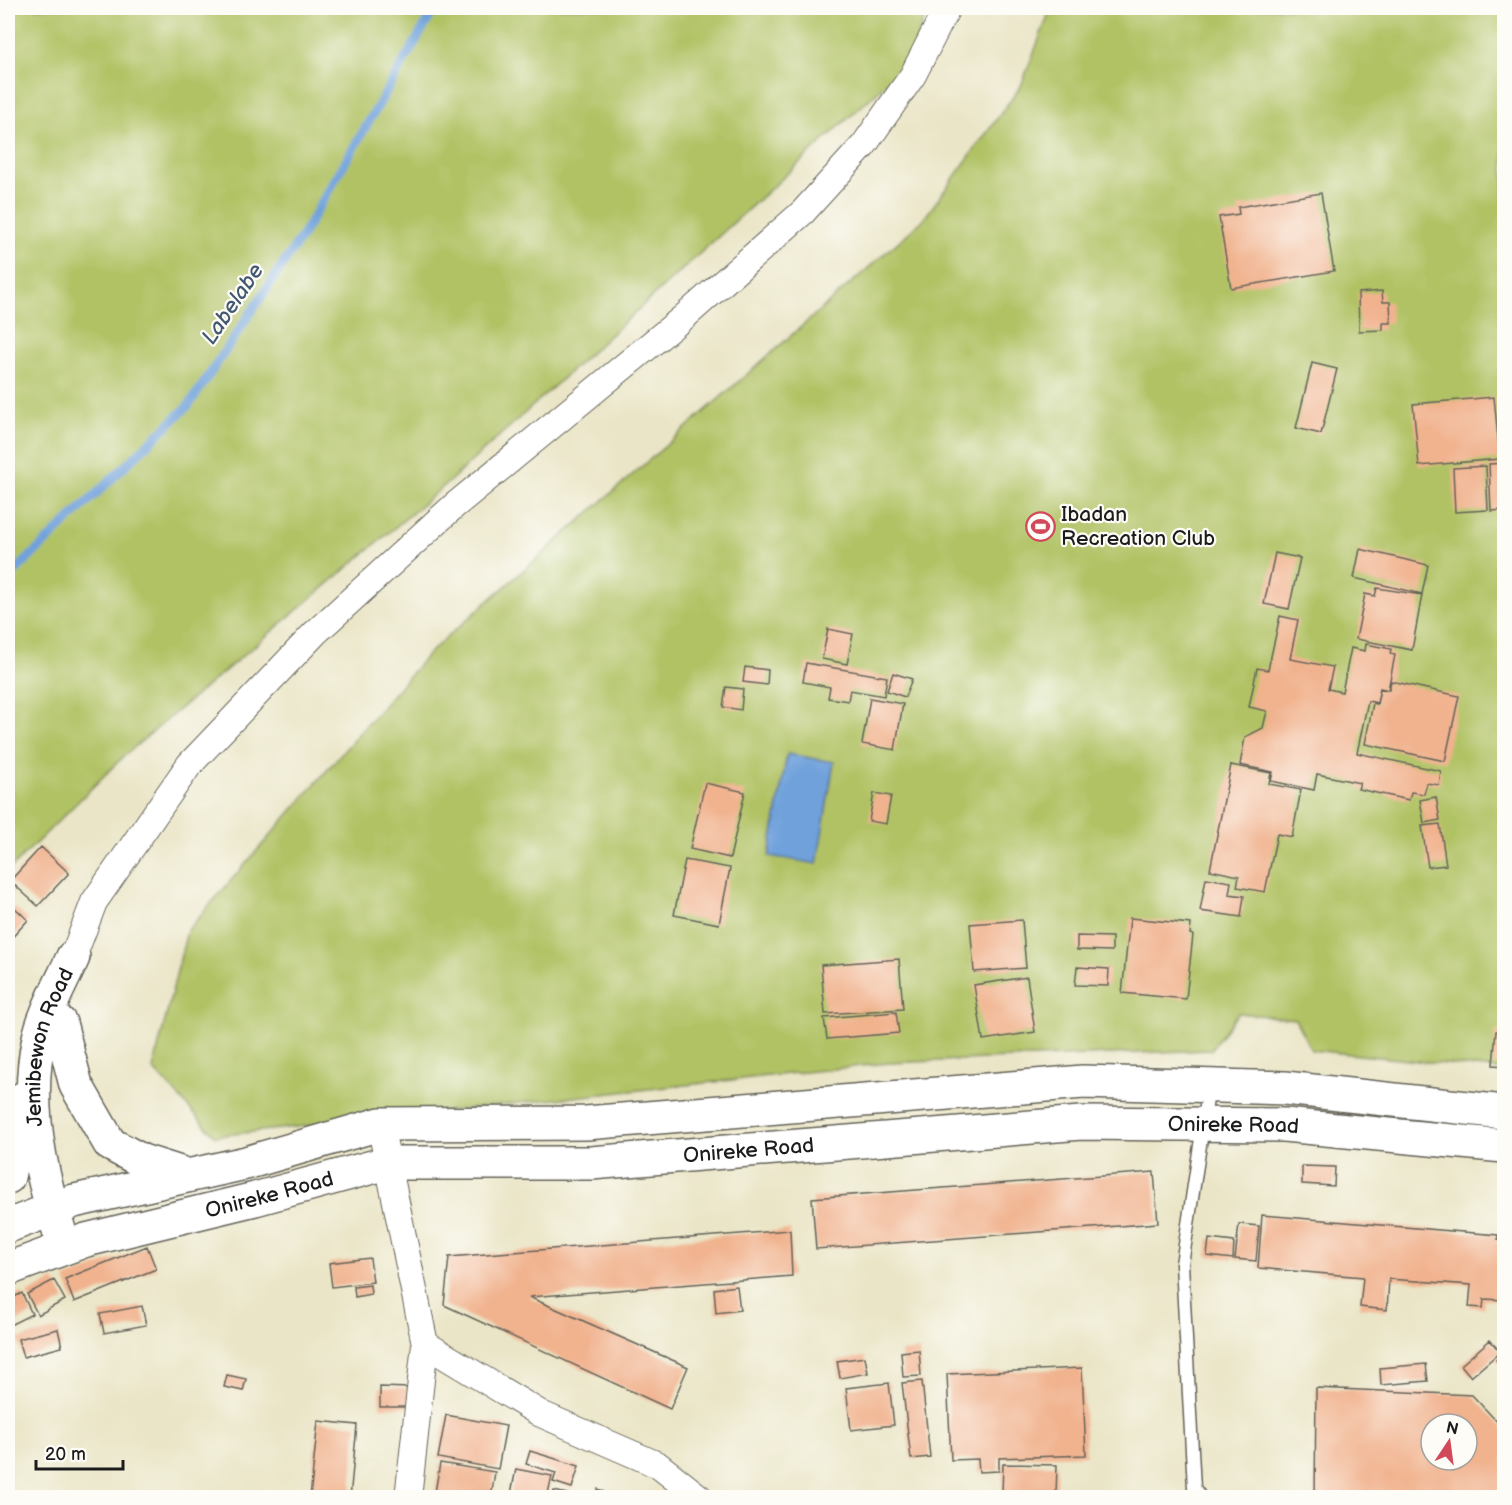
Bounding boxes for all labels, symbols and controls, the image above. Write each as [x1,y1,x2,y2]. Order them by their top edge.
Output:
water label: Labelabe [196,258,270,350]
place label: Ibadan Recreation Club [1061,502,1215,551]
sports icon: Ibadan Recreation Club [1024,510,1056,542]
street label: Jemibewon Road [21,964,79,1128]
street label: Onireke Road [1168,1111,1300,1139]
street label: Onireke Road [682,1132,815,1168]
street label: Onireke Road [203,1166,336,1223]
north arrow [1419,1412,1479,1472]
text: N [1444,1418,1460,1439]
scale bar [36,1433,123,1471]
text: 20 m [45,1444,86,1465]

